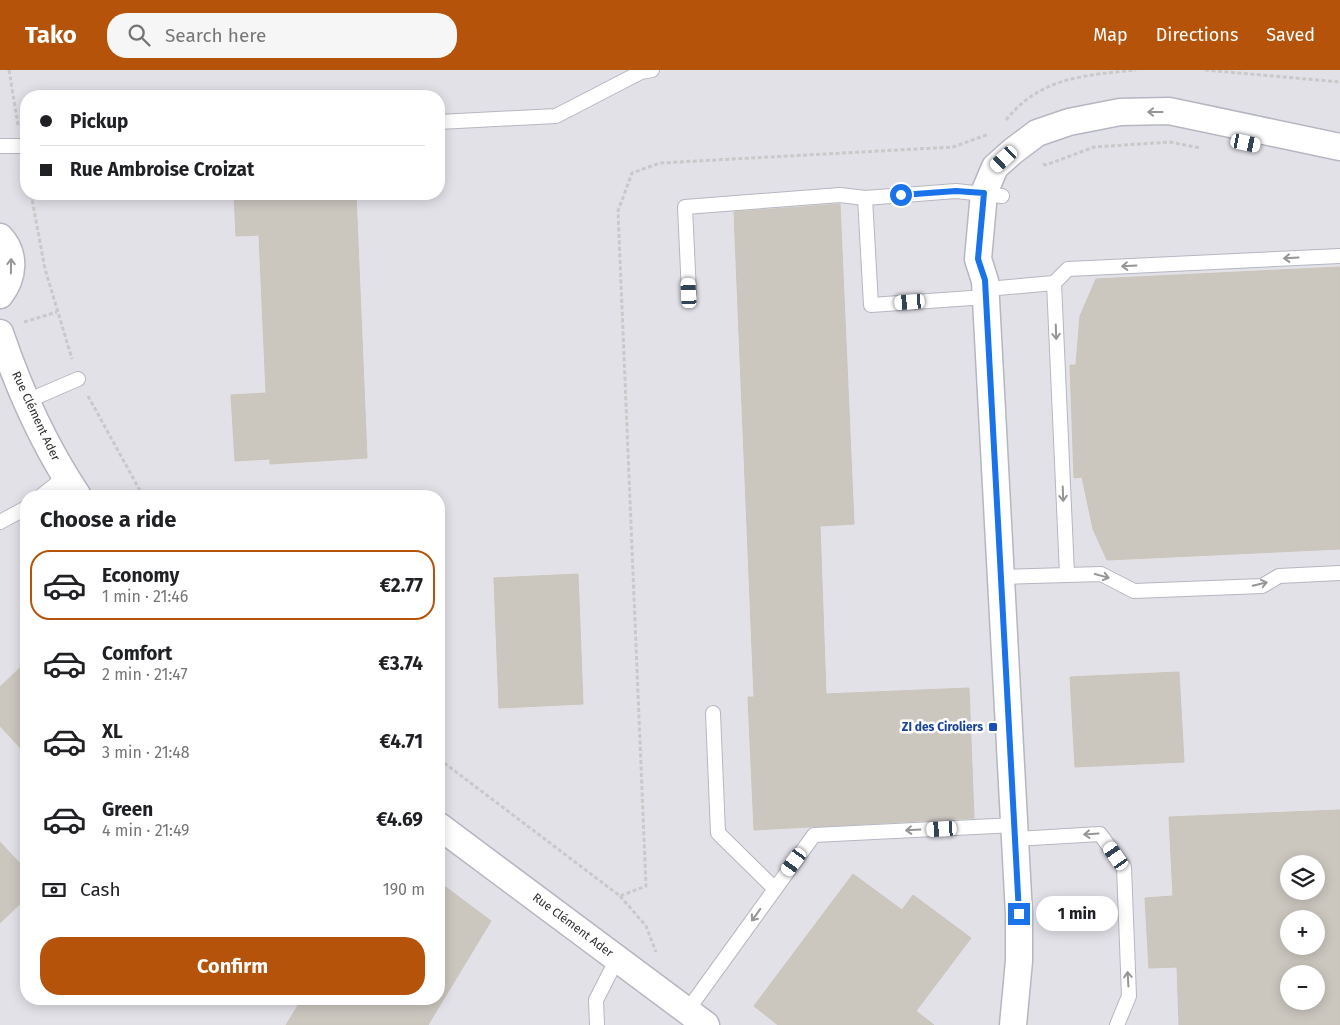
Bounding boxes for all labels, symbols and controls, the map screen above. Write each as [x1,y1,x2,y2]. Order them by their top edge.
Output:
search box [107,13,457,58]
text: Tako [25,21,77,49]
icon: search [125,21,153,49]
text: Search here [165,24,266,47]
text: Map [1093,24,1128,46]
text: Directions [1156,24,1238,46]
text: Saved [1266,24,1315,46]
one-way arrow [1147,107,1163,116]
text: Pickup [70,110,128,133]
car [1229,133,1262,153]
car [987,143,1020,175]
text: Rue Ambroise Croizat [70,158,254,181]
route start [890,184,912,206]
one-way arrow [1284,253,1300,263]
one-way arrow [6,258,15,274]
one-way arrow [1121,261,1137,270]
car [680,278,697,308]
car [894,293,925,311]
one-way arrow [1052,323,1061,339]
street label: Rue Clément Ader [9,369,63,463]
one-way arrow [1059,486,1068,502]
text: Choose a ride [40,506,176,533]
icon: car [42,563,87,608]
text: Economy [102,564,179,587]
one-way arrow [1094,572,1110,581]
text: €2.77 [380,574,423,597]
one-way arrow [1252,579,1268,588]
text: 1 min · 21:46 [102,587,188,606]
icon: car [42,641,87,686]
text: Comfort [102,642,172,665]
text: €3.74 [378,652,423,675]
text: 2 min · 21:47 [102,665,188,684]
icon: car [42,719,87,764]
text: XL [102,720,123,743]
place label: ZI des Ciroliers [902,720,983,734]
marker: ZI des Ciroliers [987,721,999,733]
text: €4.71 [380,730,423,753]
text: 3 min · 21:48 [102,743,190,762]
icon: car [42,797,87,842]
text: Green [102,798,153,821]
text: €4.69 [376,808,423,831]
text: 4 min · 21:49 [102,821,189,840]
car [926,821,957,837]
one-way arrow [906,826,922,835]
one-way arrow [1083,830,1099,839]
car [1101,839,1130,873]
car [779,845,808,879]
map controls [1280,855,1325,1010]
button: layers [1280,855,1325,900]
icon: cash [40,876,68,904]
text: Cash [80,878,121,901]
text: 190 m [383,880,425,899]
street label: Rue Clément Ader [530,890,616,960]
callout: 1 min [1036,896,1119,932]
route end [1008,903,1030,925]
text: 1 min [1058,904,1096,923]
one-way arrow [751,908,762,921]
button: + [1280,910,1325,955]
button: Confirm [40,937,425,995]
button: − [1280,965,1325,1010]
one-way arrow [1124,971,1133,987]

